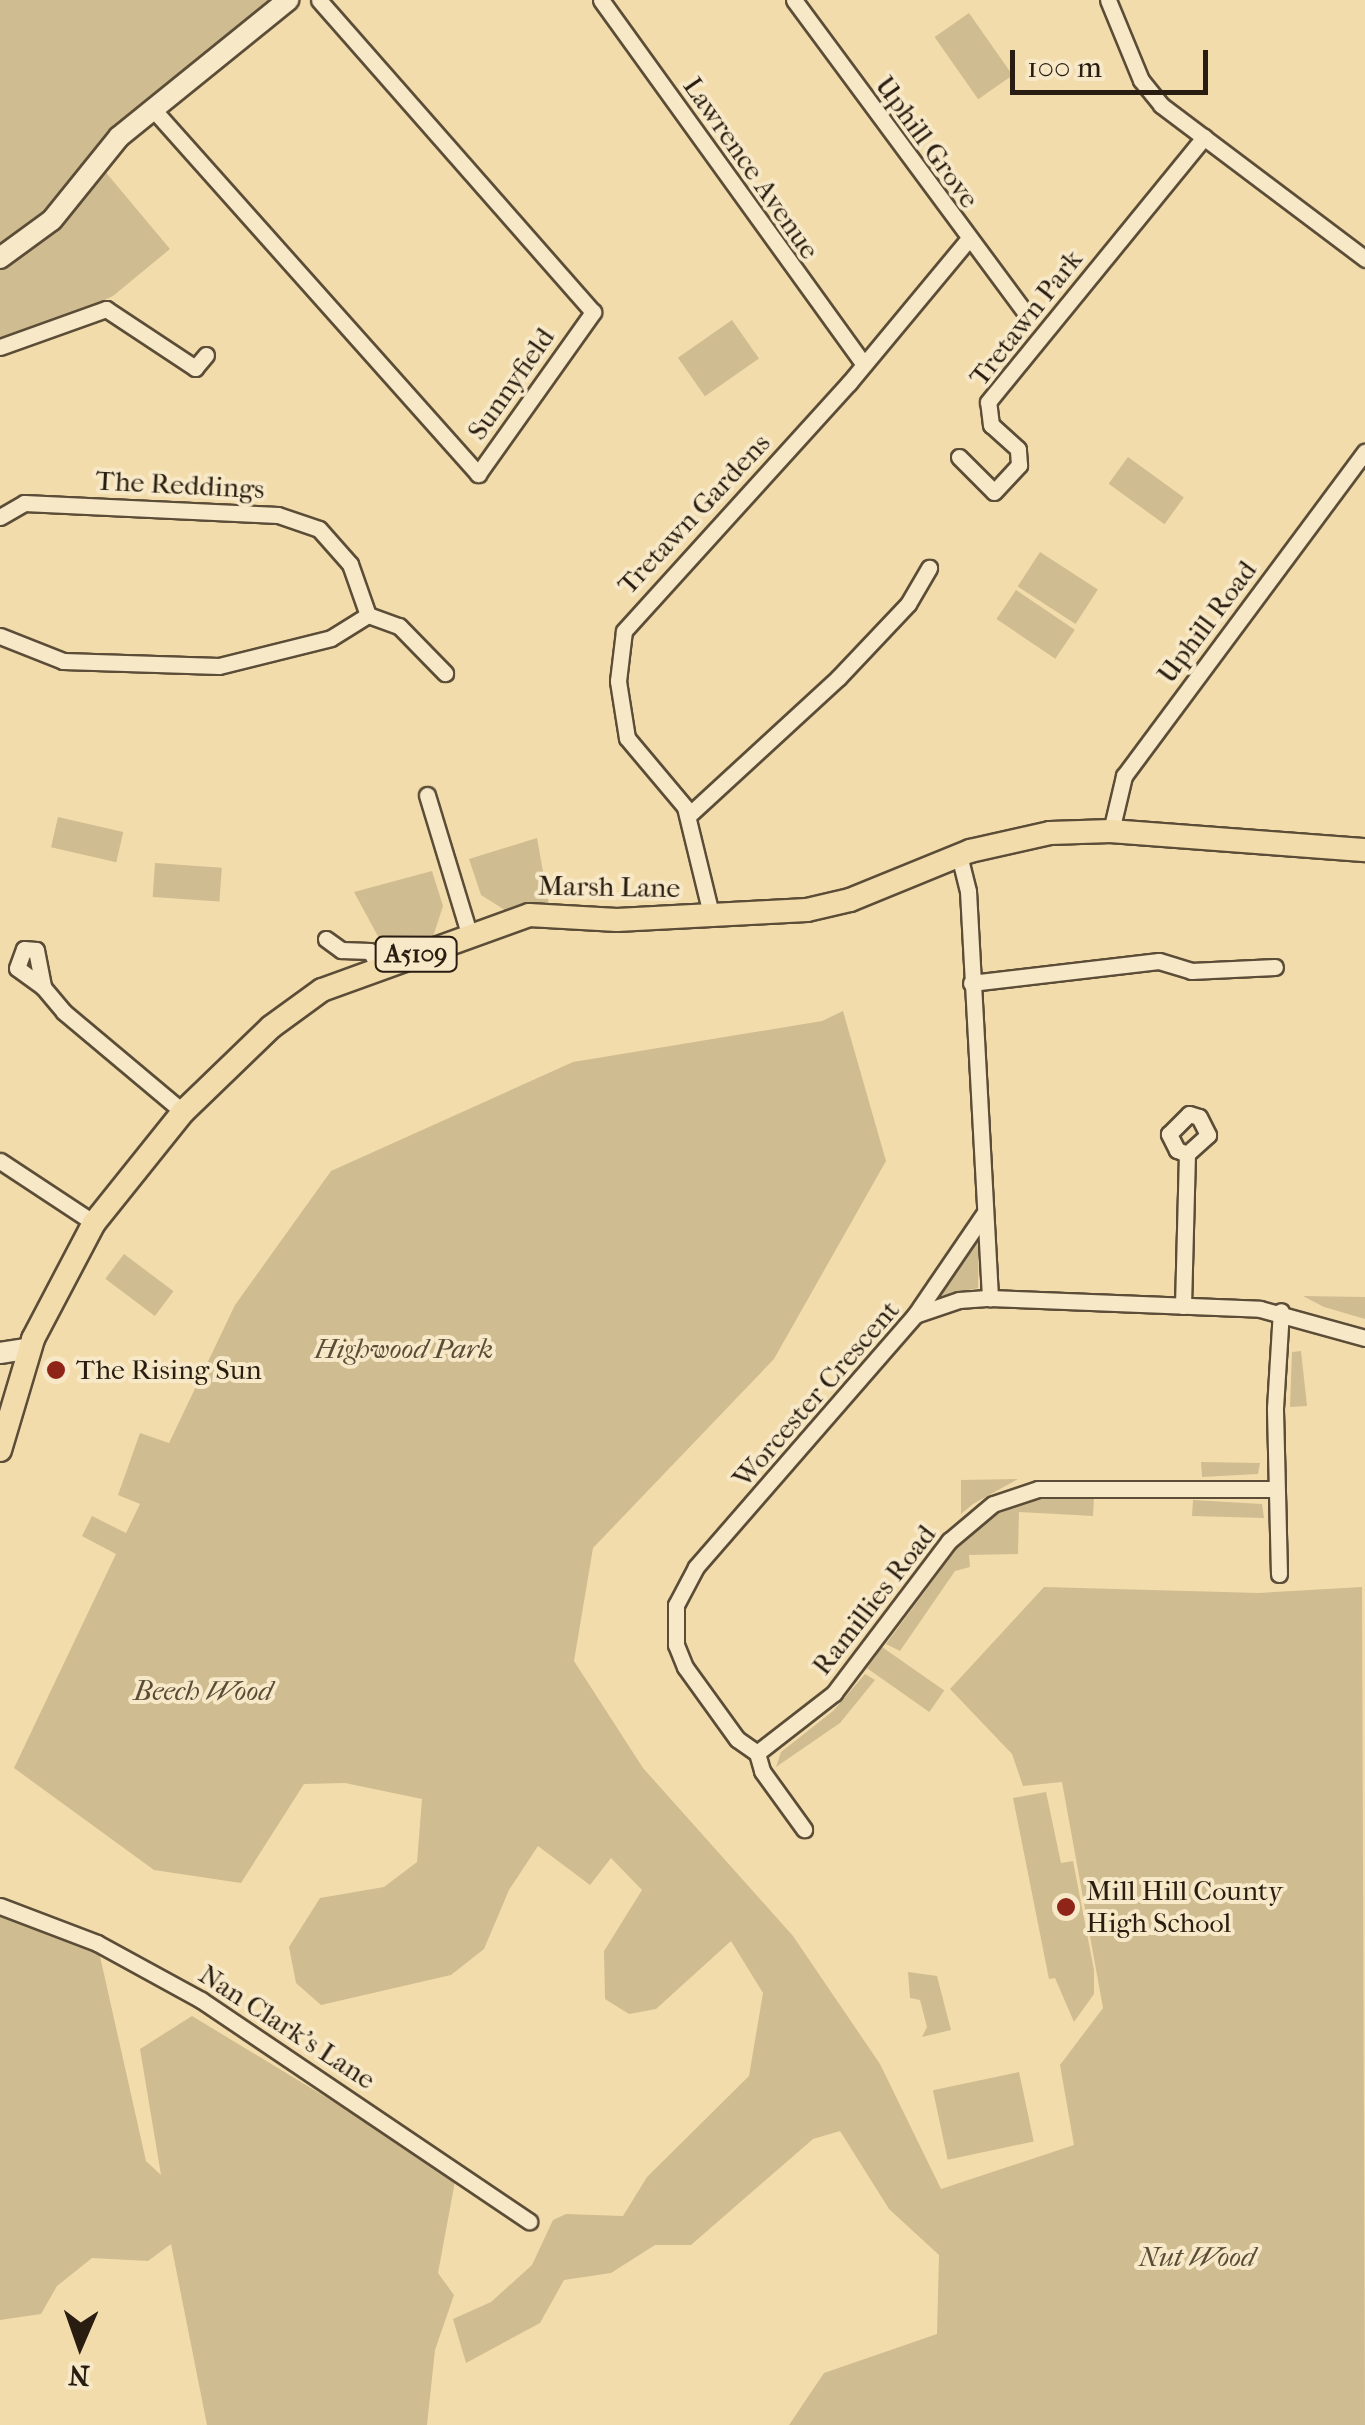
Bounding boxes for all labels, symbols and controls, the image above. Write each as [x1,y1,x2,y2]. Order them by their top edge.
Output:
scale bar [1015,30,1212,92]
text: 100 m [1027,50,1102,85]
street label: Uphill Grove [868,70,986,214]
street label: Lawrence Avenue [676,71,826,265]
street label: Tretawn Park [962,243,1090,393]
street label: Sunnyfield [460,322,562,446]
street label: Tretawn Gardens [611,426,777,602]
street label: The Reddings [95,464,265,506]
street label: Uphill Road [1150,554,1264,690]
street label: Marsh Lane [538,869,680,905]
road number: A5109 [374,934,458,974]
street label: Worcester Crescent [726,1294,906,1494]
park label: Highwood Park [315,1332,493,1366]
place label: The Rising Sun [76,1353,262,1387]
marker: The Rising Sun [45,1359,67,1381]
street label: Ramillies Road [805,1518,943,1682]
park label: Beech Wood [134,1674,272,1708]
place label: Mill Hill County High School [1086,1874,1283,1940]
marker: Mill Hill County High School [1055,1896,1077,1918]
street label: Nan Clark's Lane [193,1957,381,2097]
park label: Nut Wood [1139,2240,1255,2274]
north arrow [30,2295,130,2395]
text: N [68,2359,90,2392]

